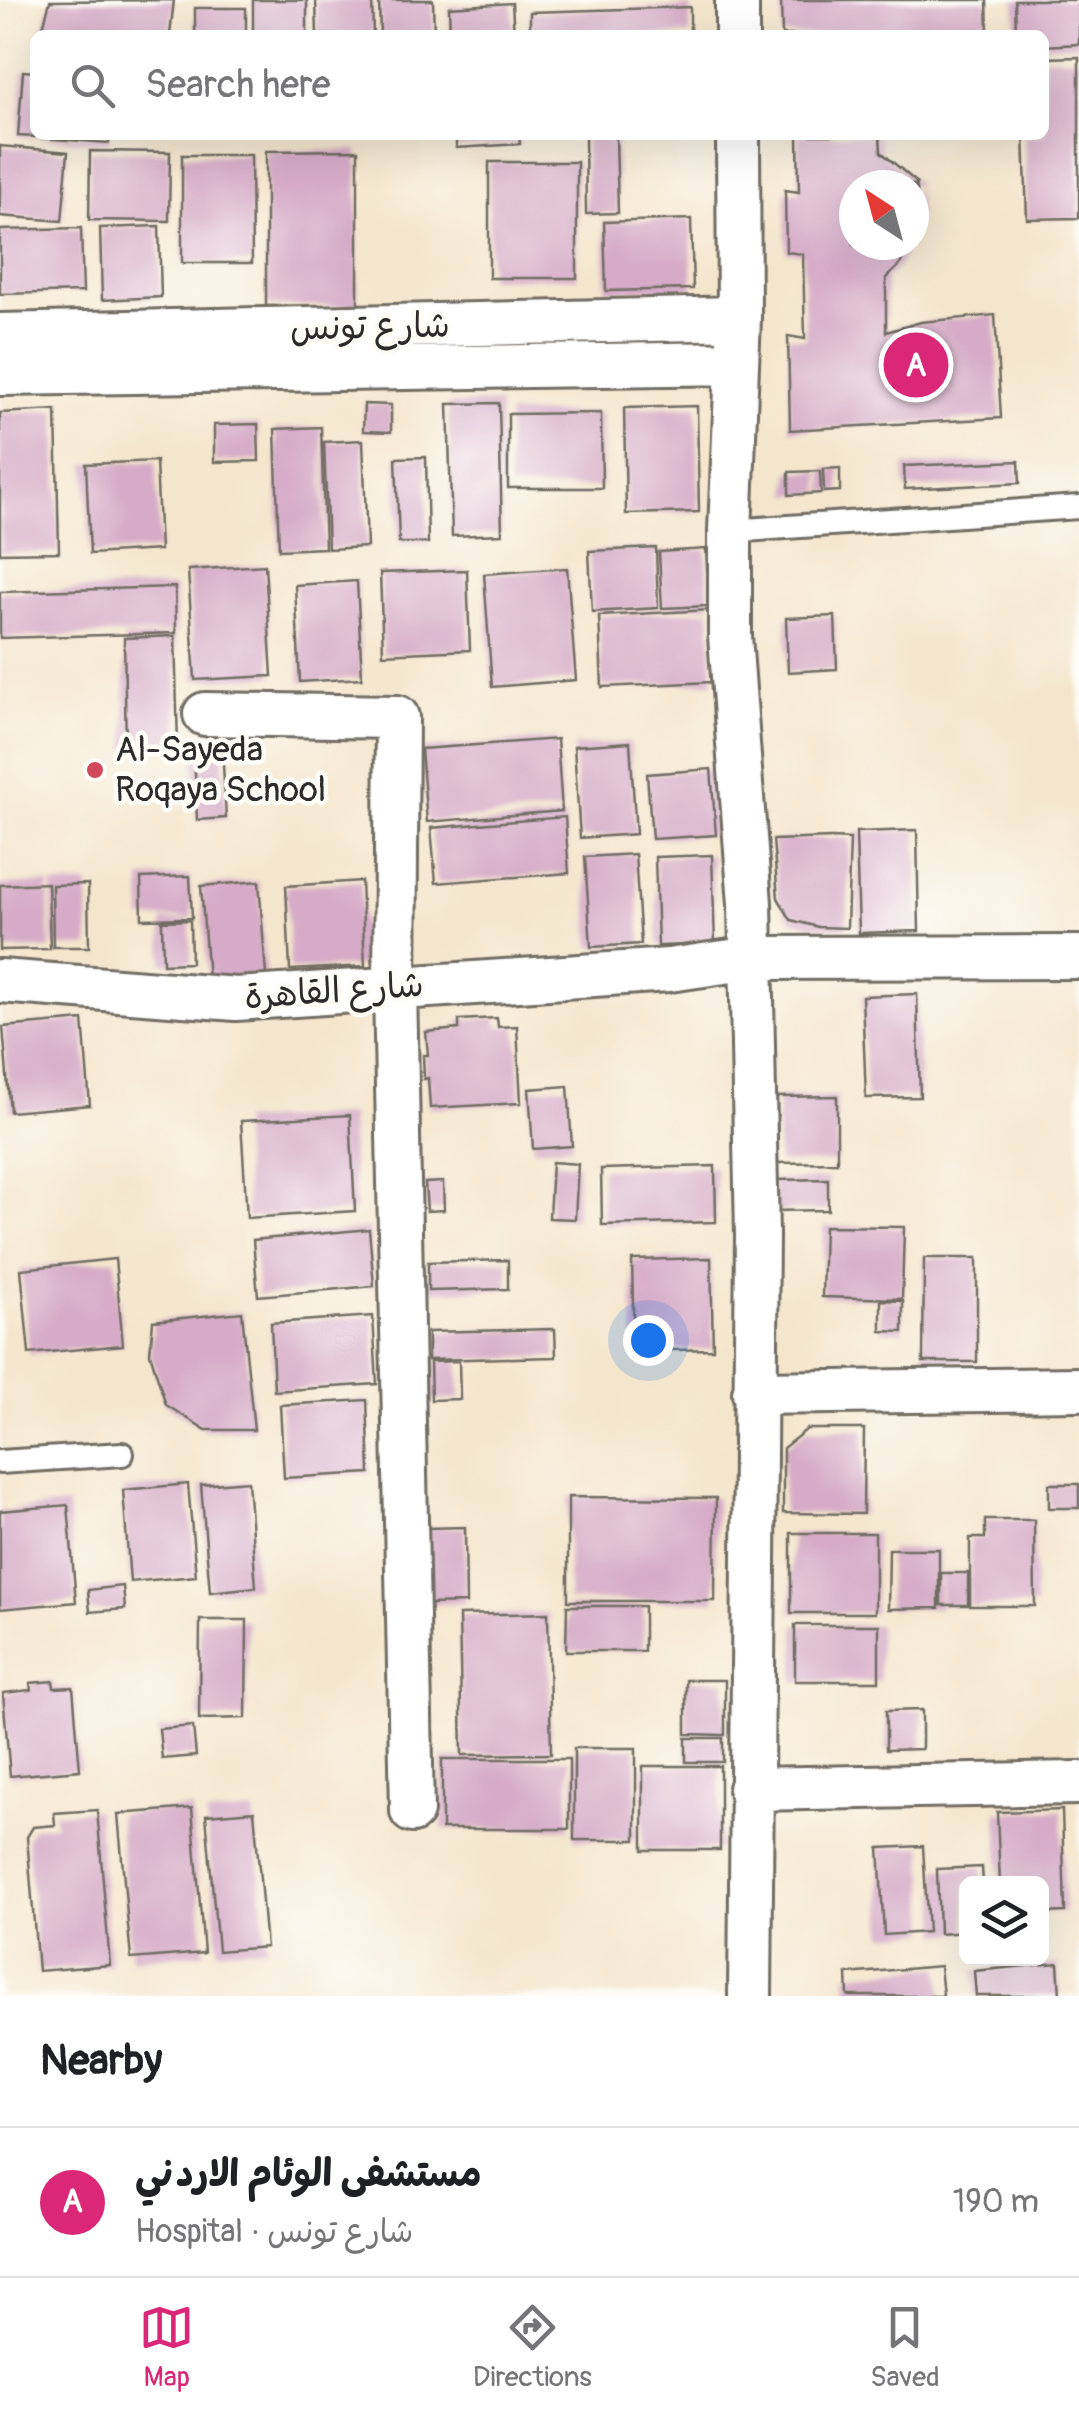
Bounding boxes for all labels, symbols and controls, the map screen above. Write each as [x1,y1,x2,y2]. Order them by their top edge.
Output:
search box [30,30,1049,140]
icon: search [65,58,120,113]
text: Search here [145,61,331,109]
north arrow [839,170,929,260]
street label: شارع تونس [290,304,450,352]
pin: A [884,328,948,402]
place label: Al-Sayeda Roqaya School [115,728,326,812]
marker: Al-Sayeda Roqaya School [84,759,106,781]
street label: شارع القاهرة [243,963,425,1021]
your location [623,1315,674,1366]
map controls [959,1876,1049,1966]
button: layers [959,1876,1049,1966]
text: Nearby [40,2035,162,2087]
text: مستشفى الوئام الاردني [135,2150,482,2198]
text: A [62,2182,83,2222]
text: 190 m [953,2182,1039,2222]
text: Hospital · شارع تونس [135,2212,413,2252]
tab: Map [139,2300,194,2395]
tab: Directions [473,2300,592,2395]
tab: Saved [870,2300,940,2395]

